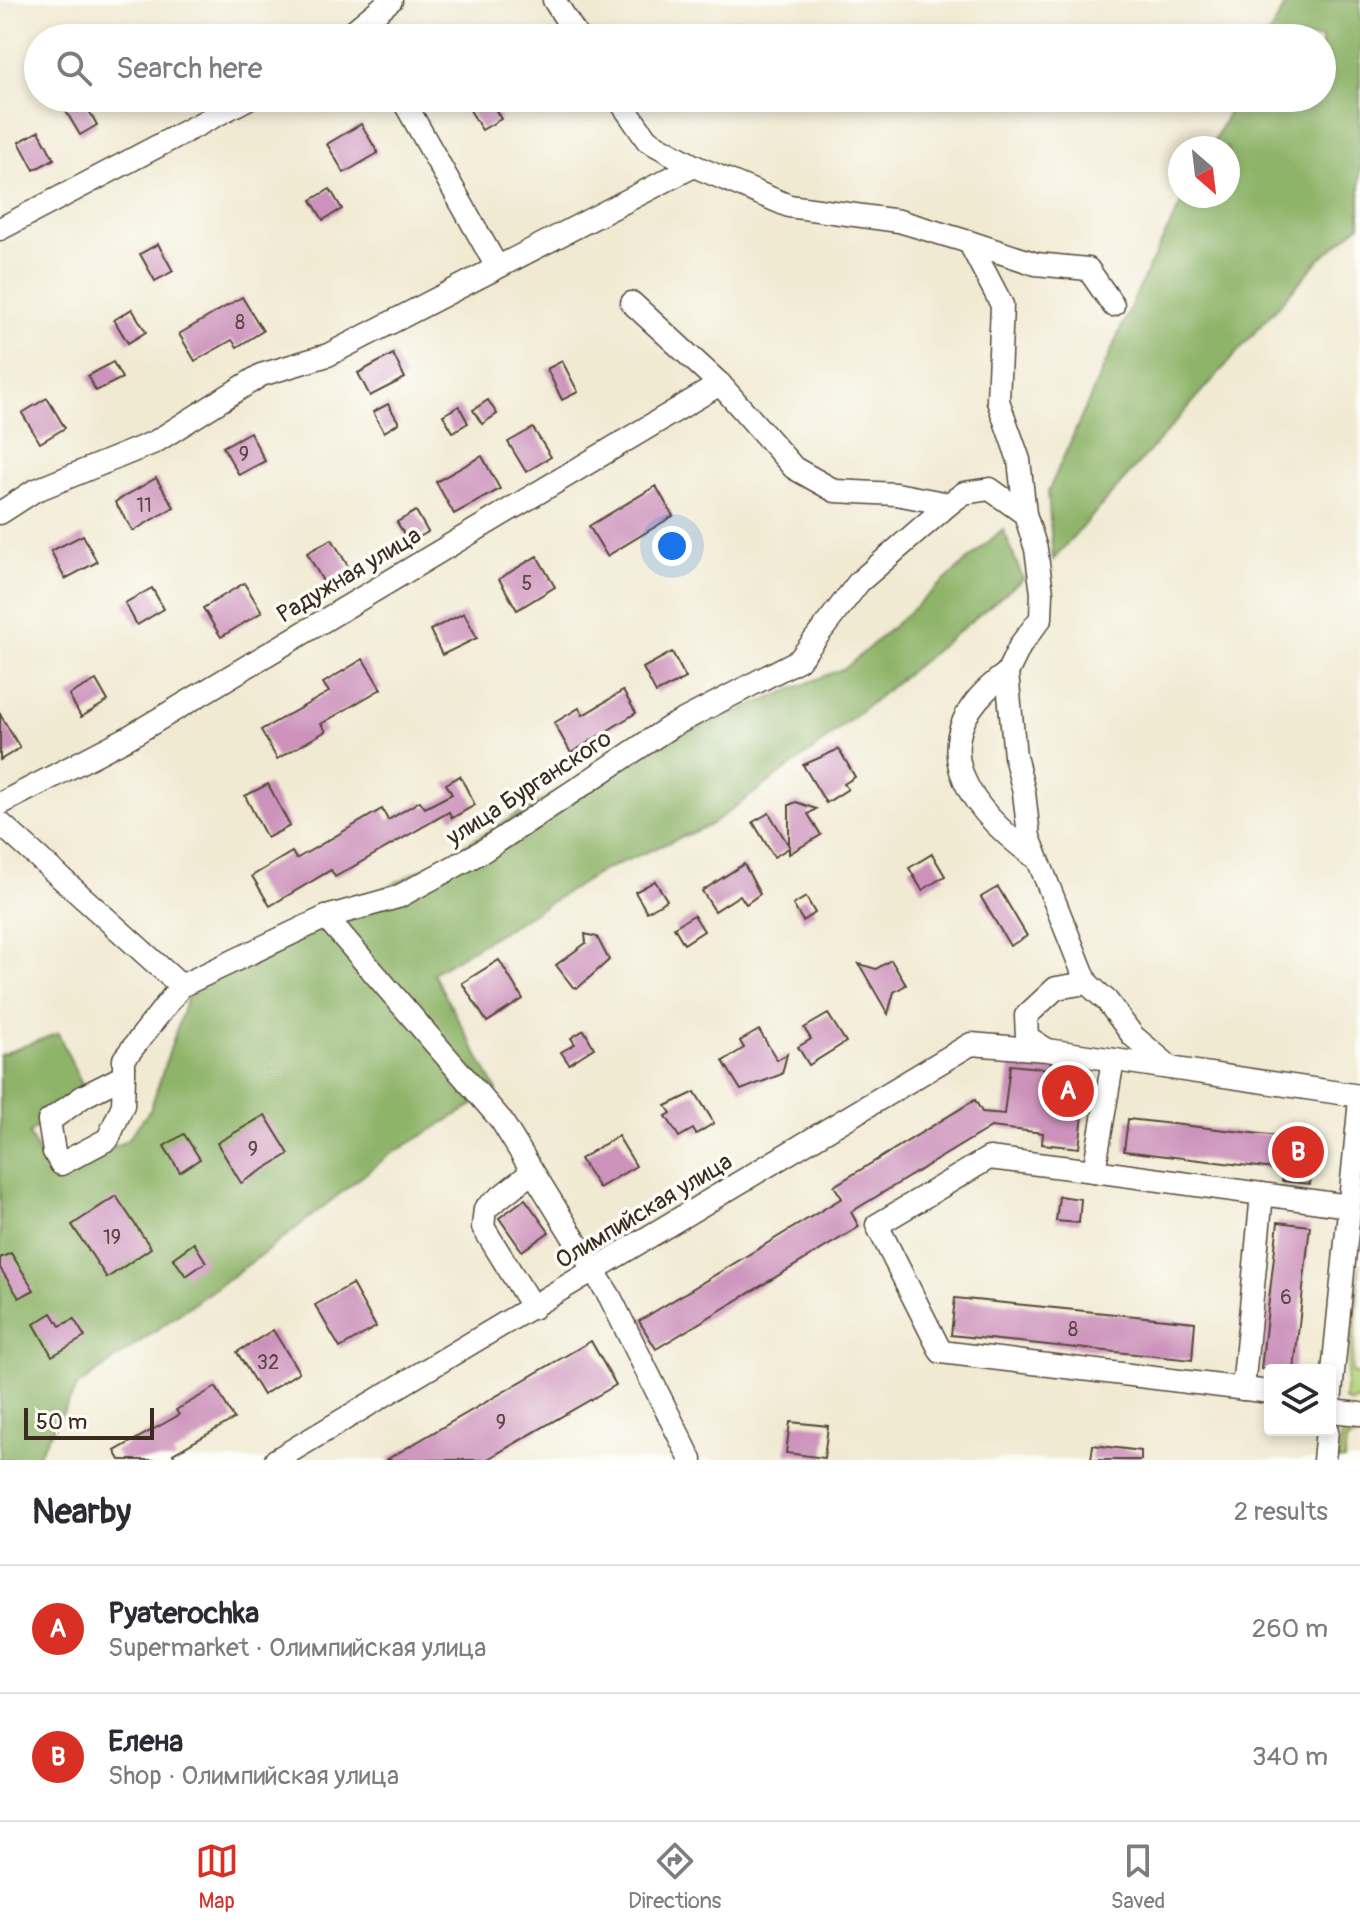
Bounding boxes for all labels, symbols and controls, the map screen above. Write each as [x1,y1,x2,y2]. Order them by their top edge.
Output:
search box [24,24,1336,112]
icon: search [52,46,96,90]
text: Search here [116,50,263,87]
north arrow [1168,136,1240,208]
house number: 8 [235,310,245,335]
house number: 9 [239,442,249,467]
house number: 11 [136,493,152,518]
street label: Радужная улица [272,521,426,629]
your location [652,526,692,566]
house number: 5 [522,571,532,596]
street label: улица Бурганского [440,724,617,853]
pin: A [1042,1061,1094,1121]
pin: B [1272,1122,1324,1182]
house number: 9 [248,1137,258,1162]
street label: Олимпийская улица [550,1147,738,1275]
house number: 19 [103,1225,121,1250]
house number: 6 [1280,1285,1292,1310]
house number: 8 [1068,1317,1078,1342]
house number: 32 [257,1350,279,1375]
map controls [1264,1364,1336,1436]
button: layers [1264,1364,1336,1436]
scale bar [24,1404,154,1440]
text: 50 m [36,1408,87,1436]
house number: 9 [496,1410,506,1435]
text: Nearby [32,1491,131,1534]
text: 2 results [1234,1496,1328,1528]
text: Pyaterochka [108,1595,259,1632]
text: A [50,1613,66,1645]
text: 260 m [1252,1613,1328,1645]
text: Supermarket · Олимпийская улица [108,1632,486,1664]
text: Елена [108,1723,183,1760]
text: B [51,1741,65,1773]
text: 340 m [1252,1741,1328,1773]
text: Shop · Олимпийская улица [108,1760,399,1792]
tab: Map [195,1839,239,1915]
tab: Directions [628,1839,721,1915]
tab: Saved [1111,1839,1165,1915]

